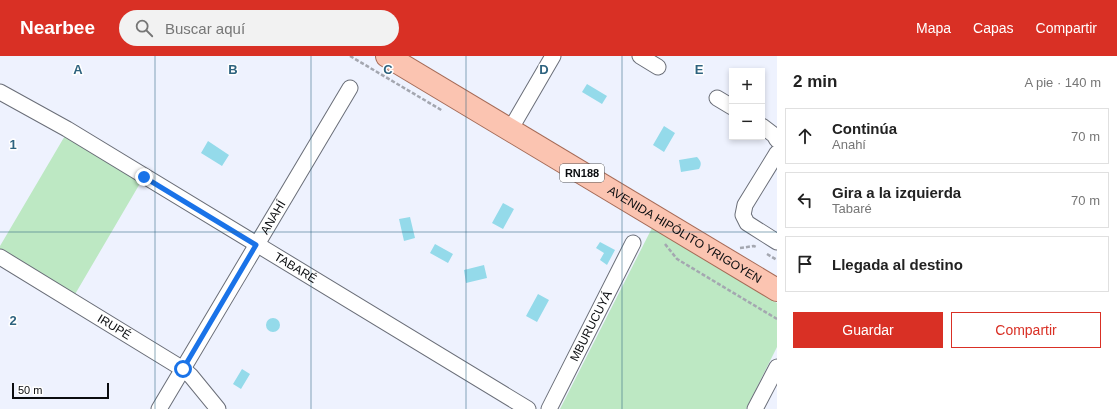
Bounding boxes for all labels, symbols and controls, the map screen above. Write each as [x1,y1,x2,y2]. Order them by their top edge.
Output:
search box [119,10,399,46]
text: Nearbee [20,17,95,38]
icon: search [133,17,155,39]
text: Buscar aquí [165,20,245,37]
text: Mapa [916,20,951,36]
text: Capas [973,20,1014,36]
text: Compartir [1036,20,1097,36]
text: A [73,62,83,77]
text: B [228,62,238,77]
text: C [383,62,393,77]
text: D [539,62,549,77]
text: E [695,62,704,77]
map controls [729,68,765,140]
button: + [729,68,765,104]
text: 2 min [793,72,837,91]
text: A pie · 140 m [1024,75,1101,90]
button: − [729,104,765,140]
text: Continúa [832,120,897,137]
icon: ahead [794,125,816,147]
text: 70 m [1071,129,1100,144]
text: 1 [9,137,17,152]
text: Anahí [832,137,866,152]
road number: RN188 [560,164,604,182]
route end [135,168,153,186]
street label: AVENIDA HIPÓLITO YRIGOYEN [605,183,764,286]
text: Gira a la izquierda [832,184,961,201]
icon: left [794,189,816,211]
text: 70 m [1071,193,1100,208]
street label: ANAHÍ [258,197,289,237]
text: Tabaré [832,201,872,216]
street label: TABARÉ [272,250,320,286]
icon: arrive [794,253,816,275]
text: Llegada al destino [832,256,963,273]
street label: MBURUCUYÁ [567,288,615,364]
street label: IRUPÉ [95,311,134,343]
button: Guardar [793,312,943,348]
button: Compartir [951,312,1101,348]
text: 2 [9,313,17,328]
route start [174,360,192,378]
scale bar [12,381,109,400]
text: 50 m [18,384,42,396]

